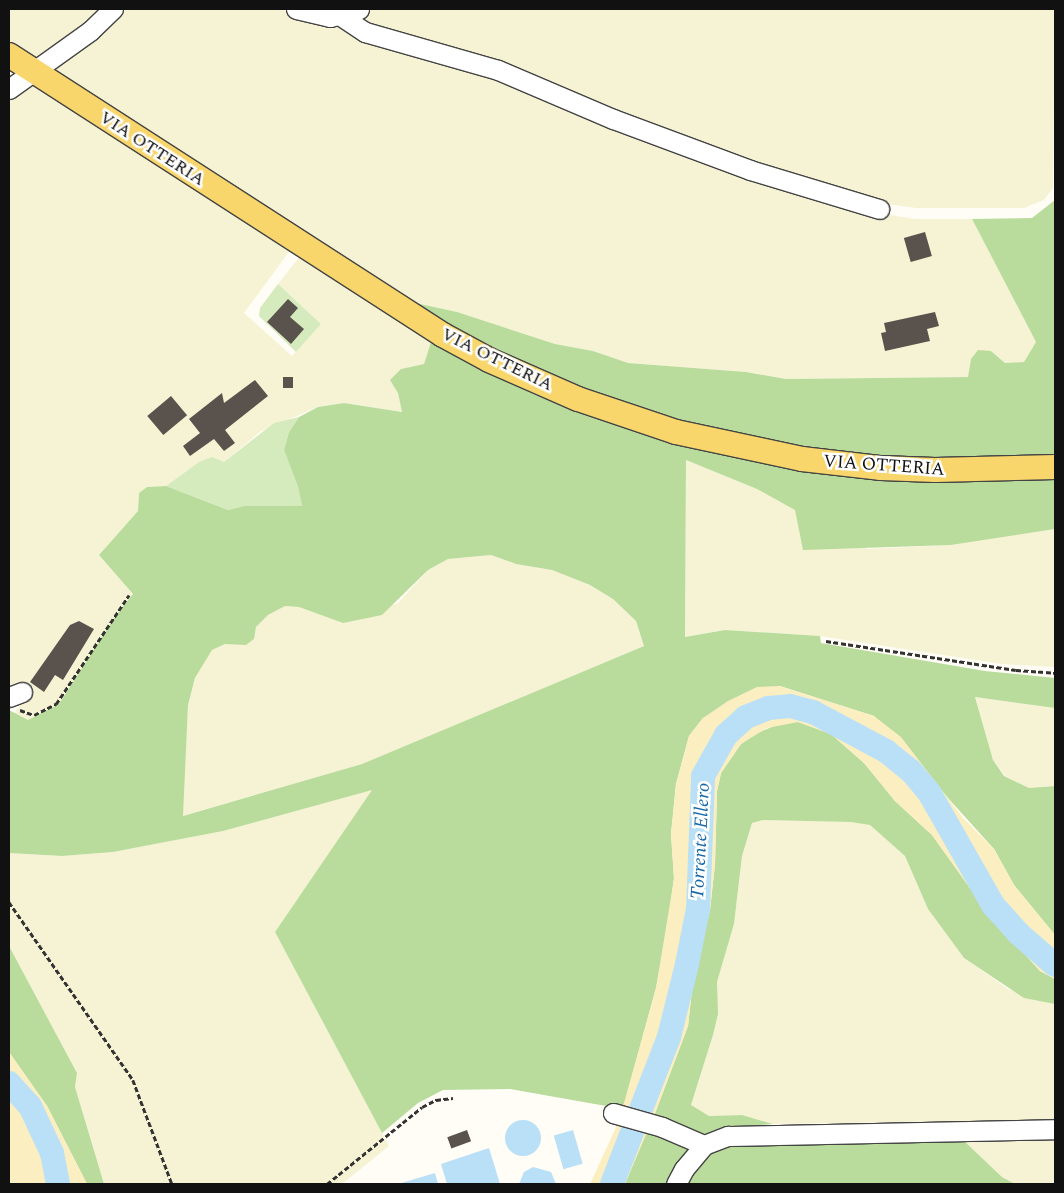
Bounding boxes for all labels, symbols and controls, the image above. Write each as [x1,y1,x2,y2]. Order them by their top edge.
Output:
street label: VIA OTTERIA [95,107,209,191]
street label: VIA OTTERIA [438,324,556,396]
street label: VIA OTTERIA [823,451,945,481]
water label: Torrente Ellero [687,782,715,900]

